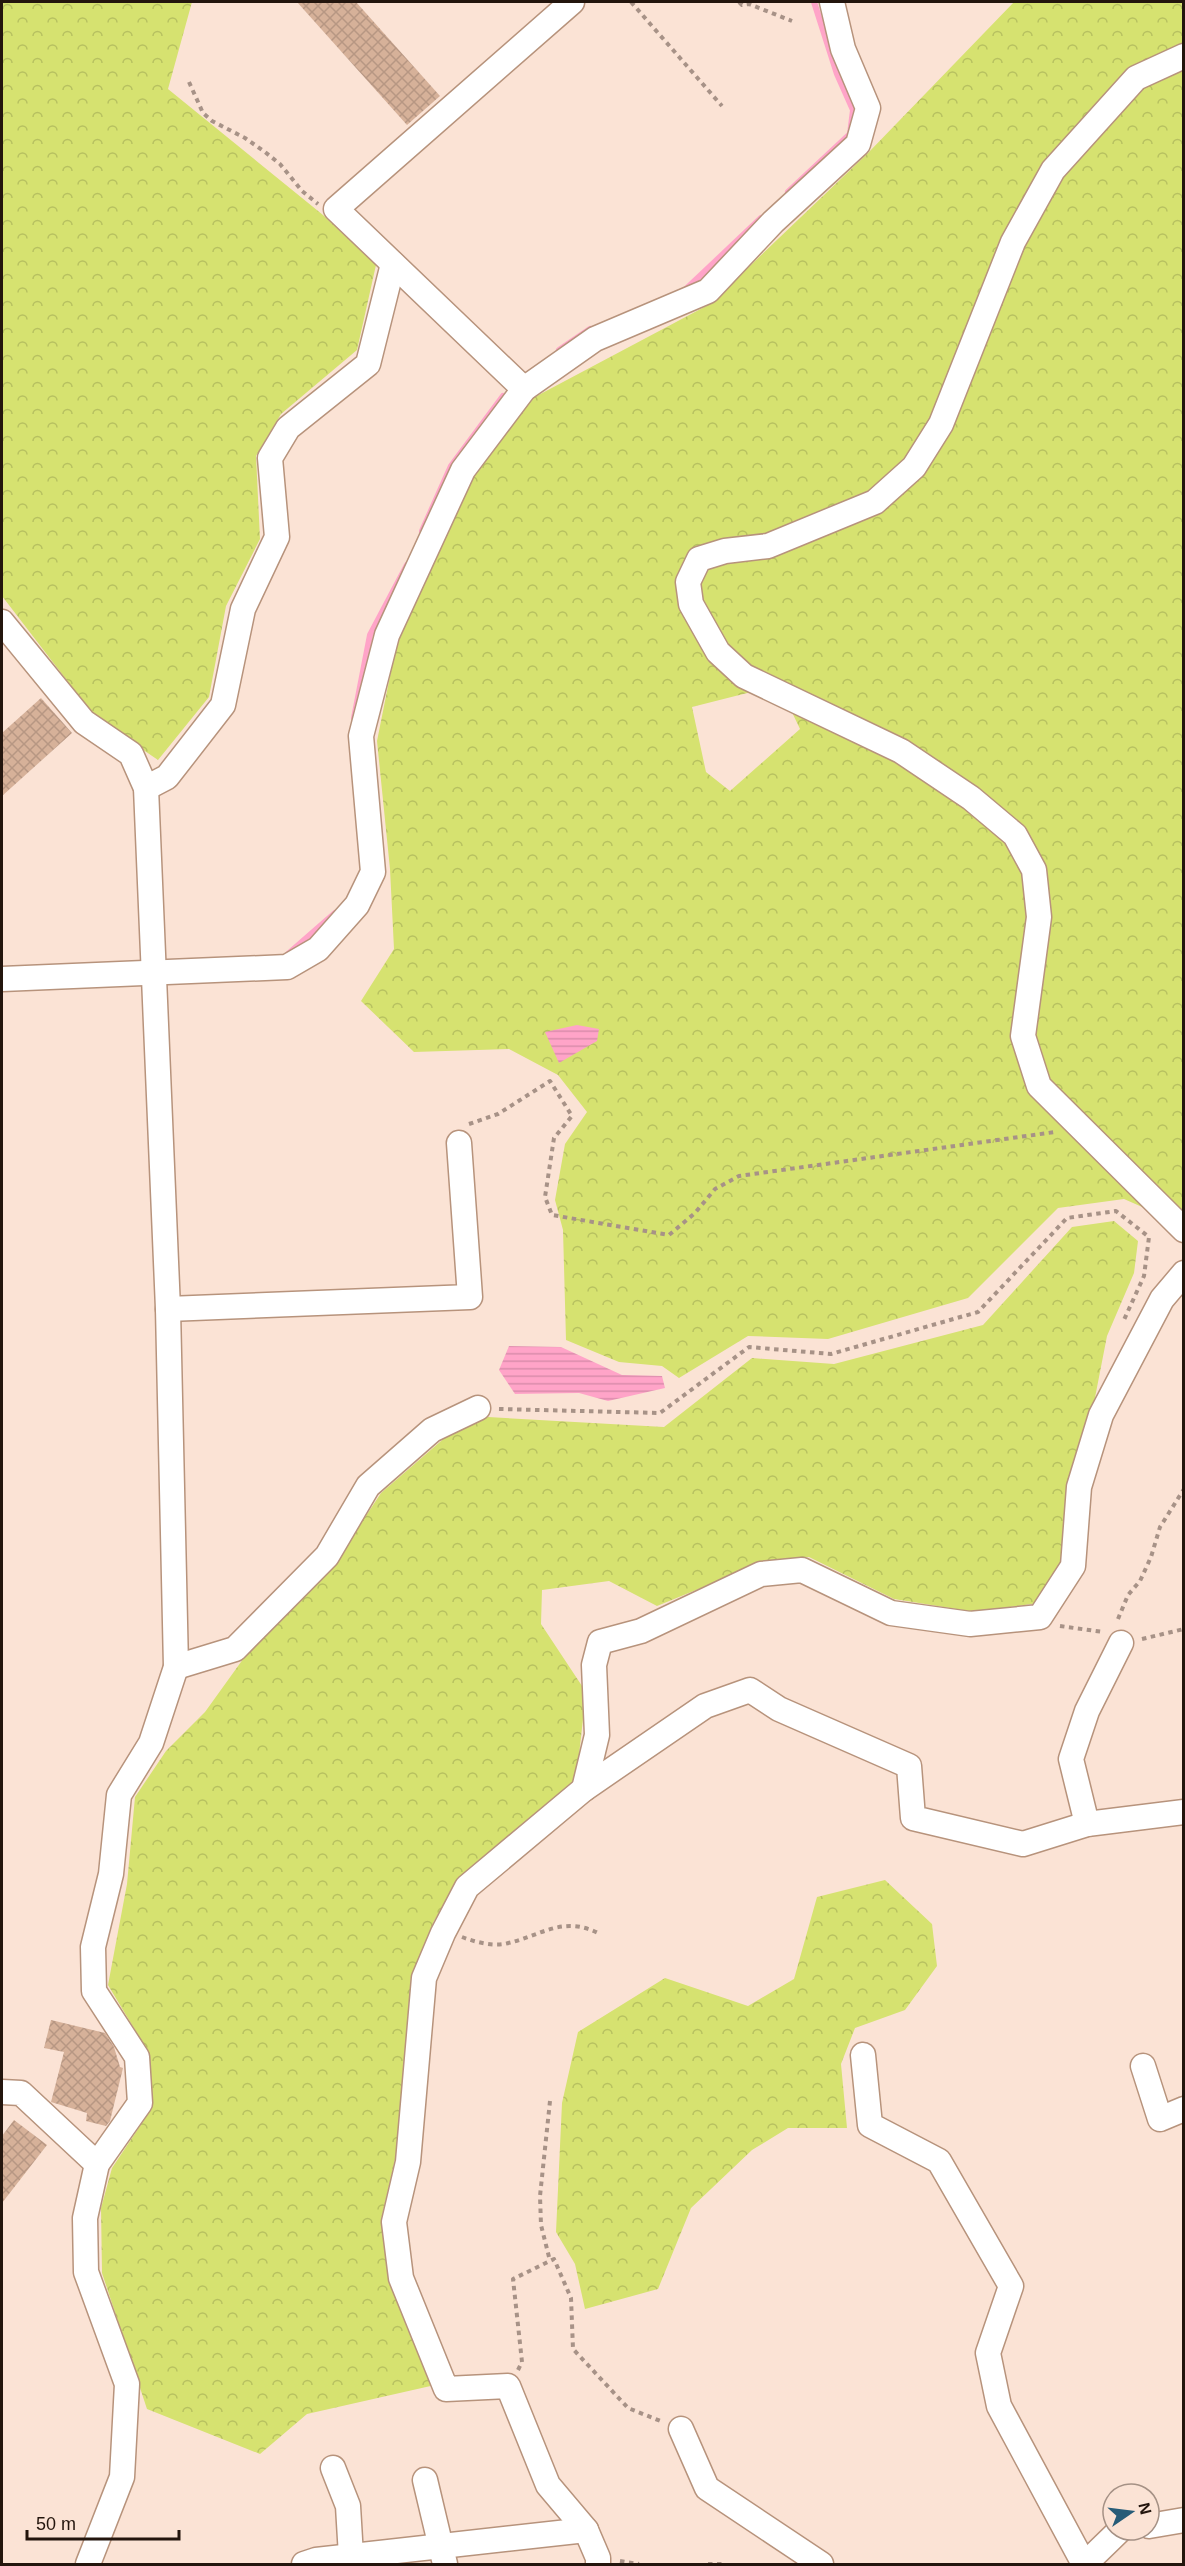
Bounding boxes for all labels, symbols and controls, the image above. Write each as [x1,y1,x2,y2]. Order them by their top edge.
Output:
north arrow [1101,2482,1161,2542]
text: N [1135,2501,1155,2516]
scale bar [27,2503,178,2541]
text: 50 m [36,2514,76,2534]

